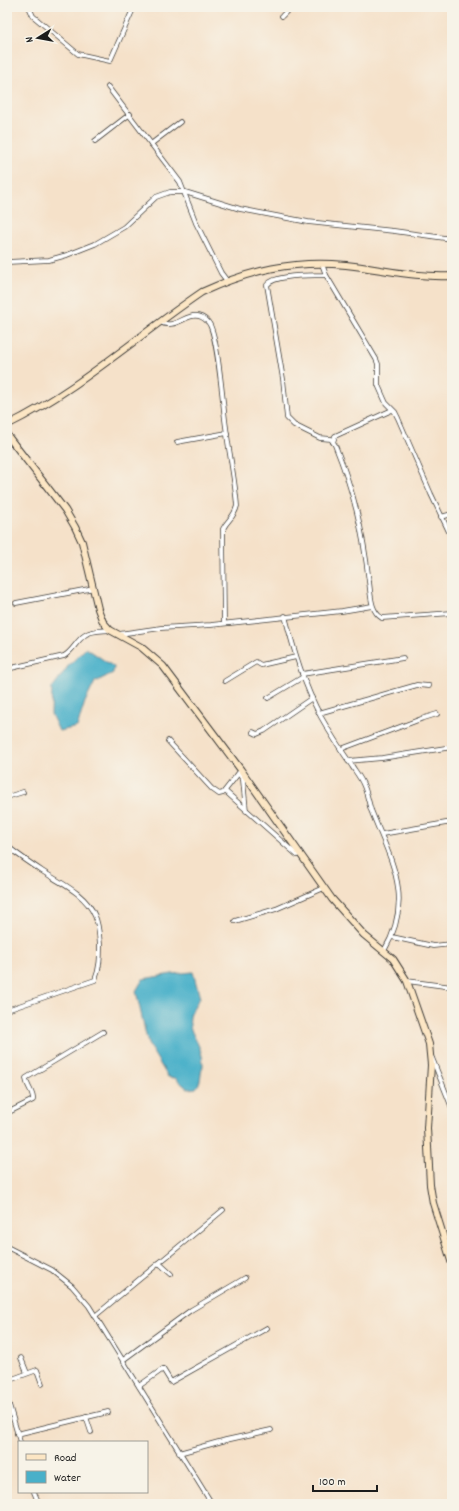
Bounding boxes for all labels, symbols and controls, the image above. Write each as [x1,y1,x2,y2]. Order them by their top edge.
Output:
north arrow [18,18,58,58]
text: N [22,35,39,44]
legend [18,1441,148,1493]
text: Road [54,1450,76,1467]
scale bar [313,1467,377,1493]
text: Water [54,1470,81,1487]
text: 100 m [319,1474,346,1491]

